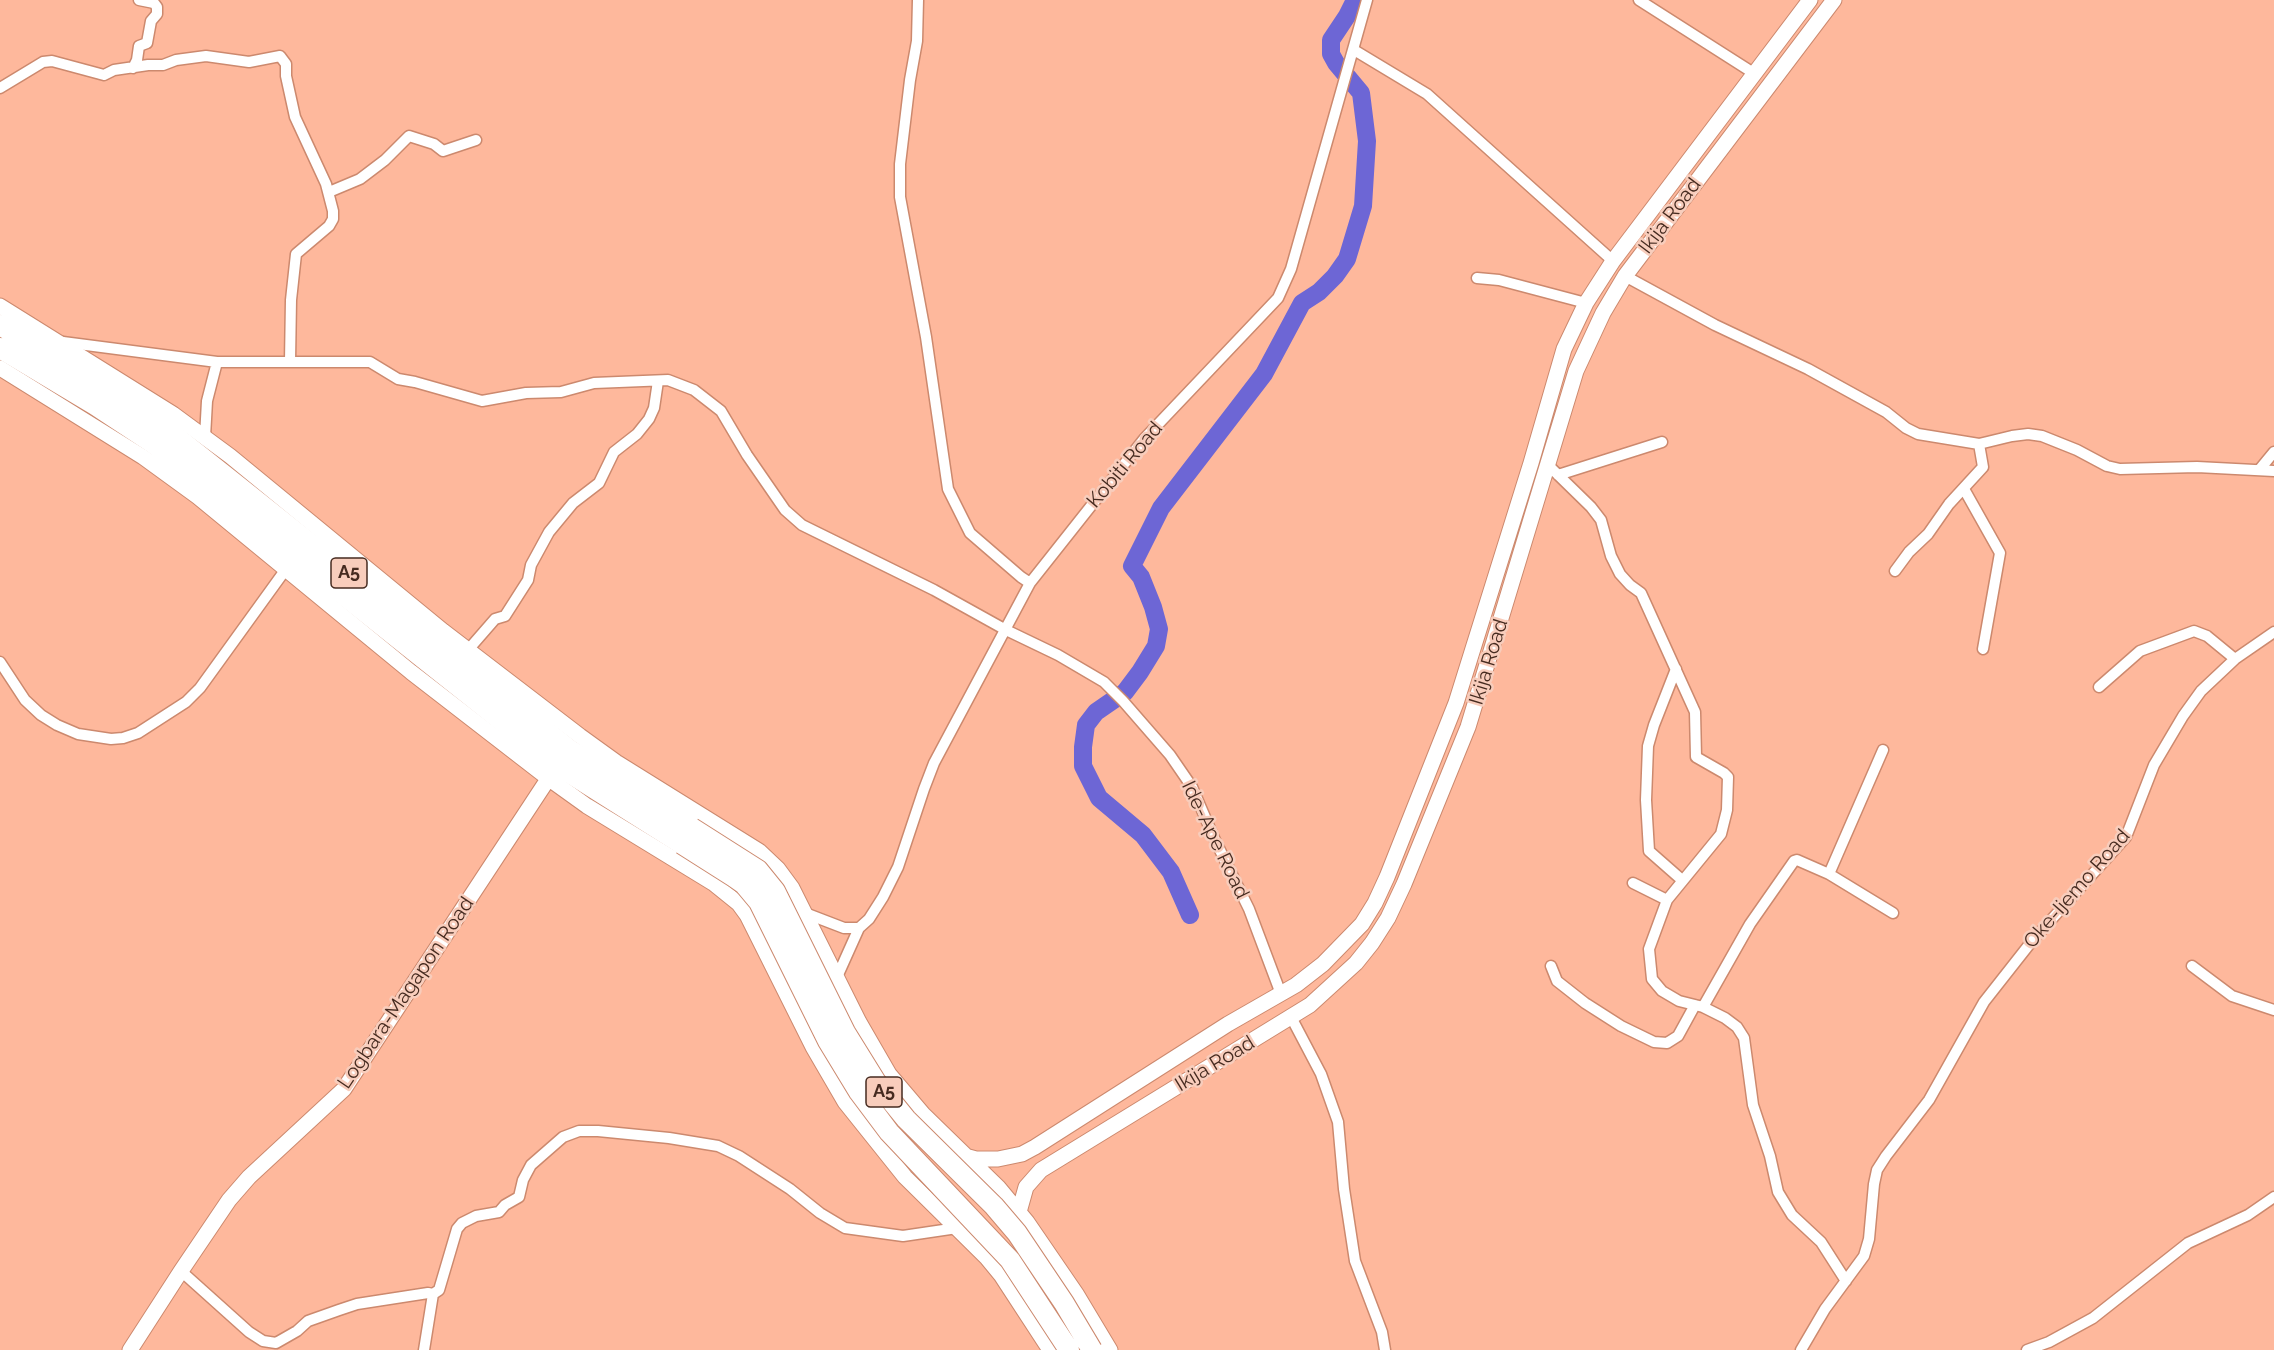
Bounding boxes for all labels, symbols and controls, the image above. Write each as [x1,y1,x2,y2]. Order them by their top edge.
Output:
street label: Ikija Road [1634,173,1706,259]
street label: Kobiti Road [1082,417,1168,513]
road number: A5 [331,558,367,588]
street label: Ikija Road [1465,616,1513,708]
street label: Ide-Ape Road [1176,777,1254,903]
street label: Oke-Ijemo Road [2019,825,2135,953]
street label: Logbara-Magapon Road [333,893,479,1093]
street label: Ikija Road [1171,1031,1259,1097]
road number: A5 [866,1077,902,1107]

